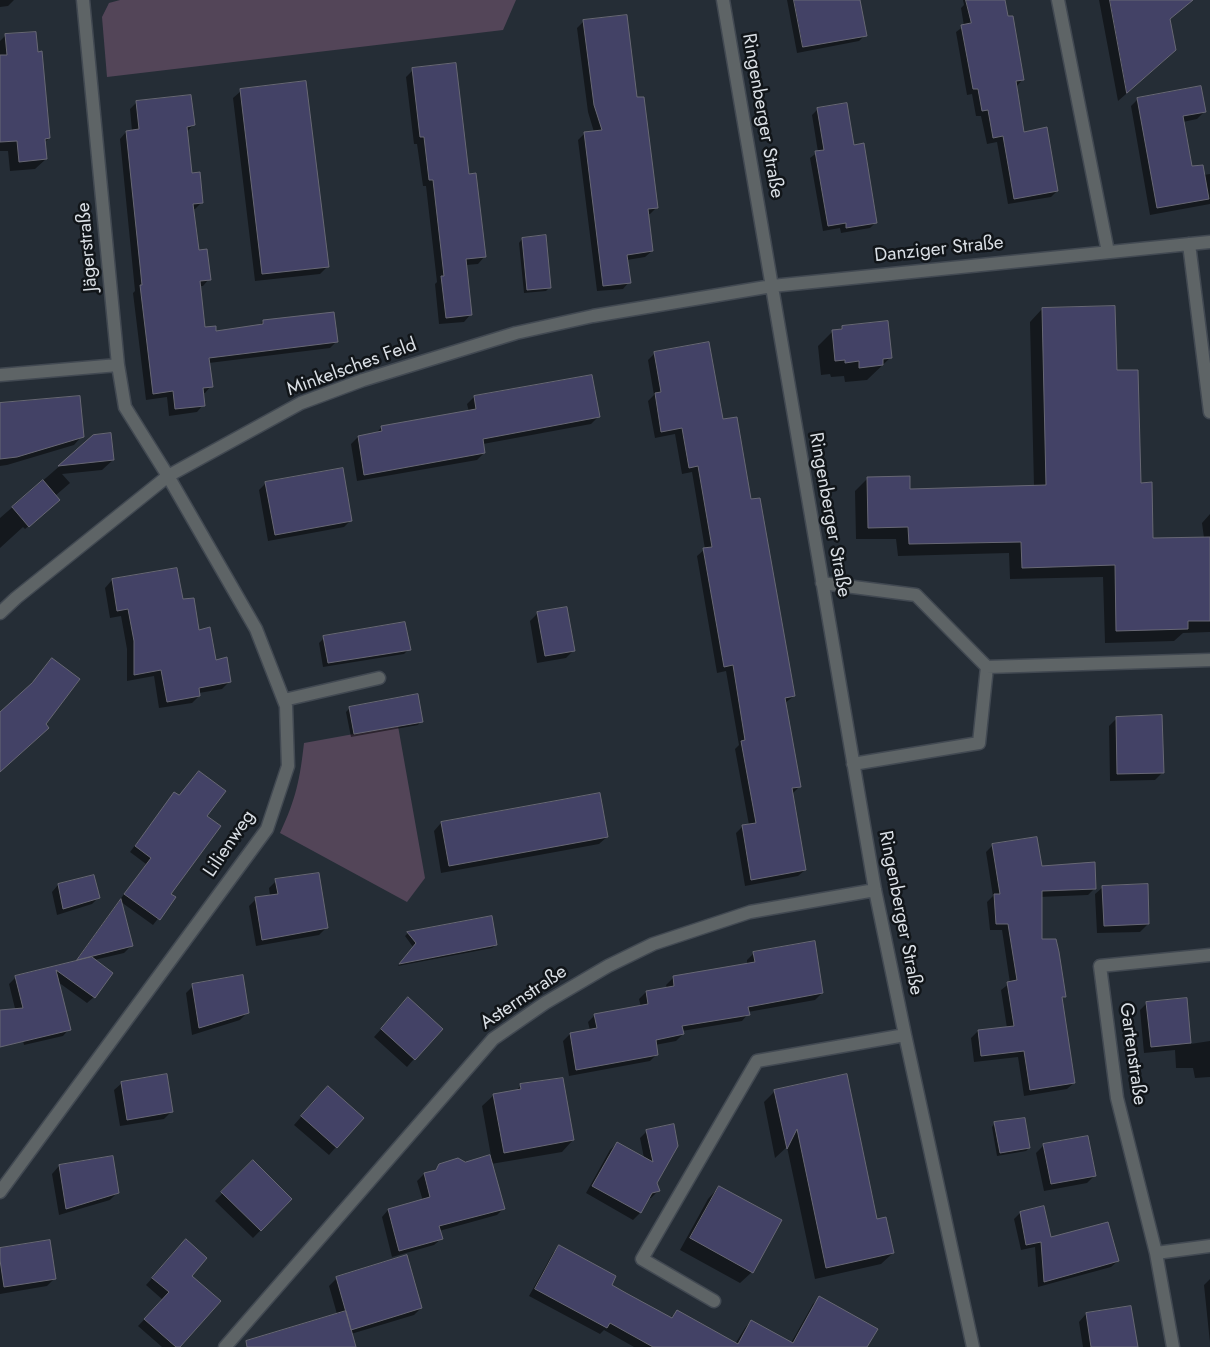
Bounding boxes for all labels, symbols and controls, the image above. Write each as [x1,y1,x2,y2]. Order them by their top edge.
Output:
street label: Ringenberger Straße [736,32,788,200]
street label: Jägerstraße [73,202,103,292]
street label: Danziger Straße [873,232,1005,268]
street label: Minkelsches Feld [284,334,420,402]
street label: Ringenberger Straße [803,431,855,599]
street label: Lilienweg [199,806,261,882]
street label: Ringenberger Straße [873,829,927,997]
street label: Asternstraße [476,961,572,1035]
street label: Gartenstraße [1114,1001,1150,1107]

